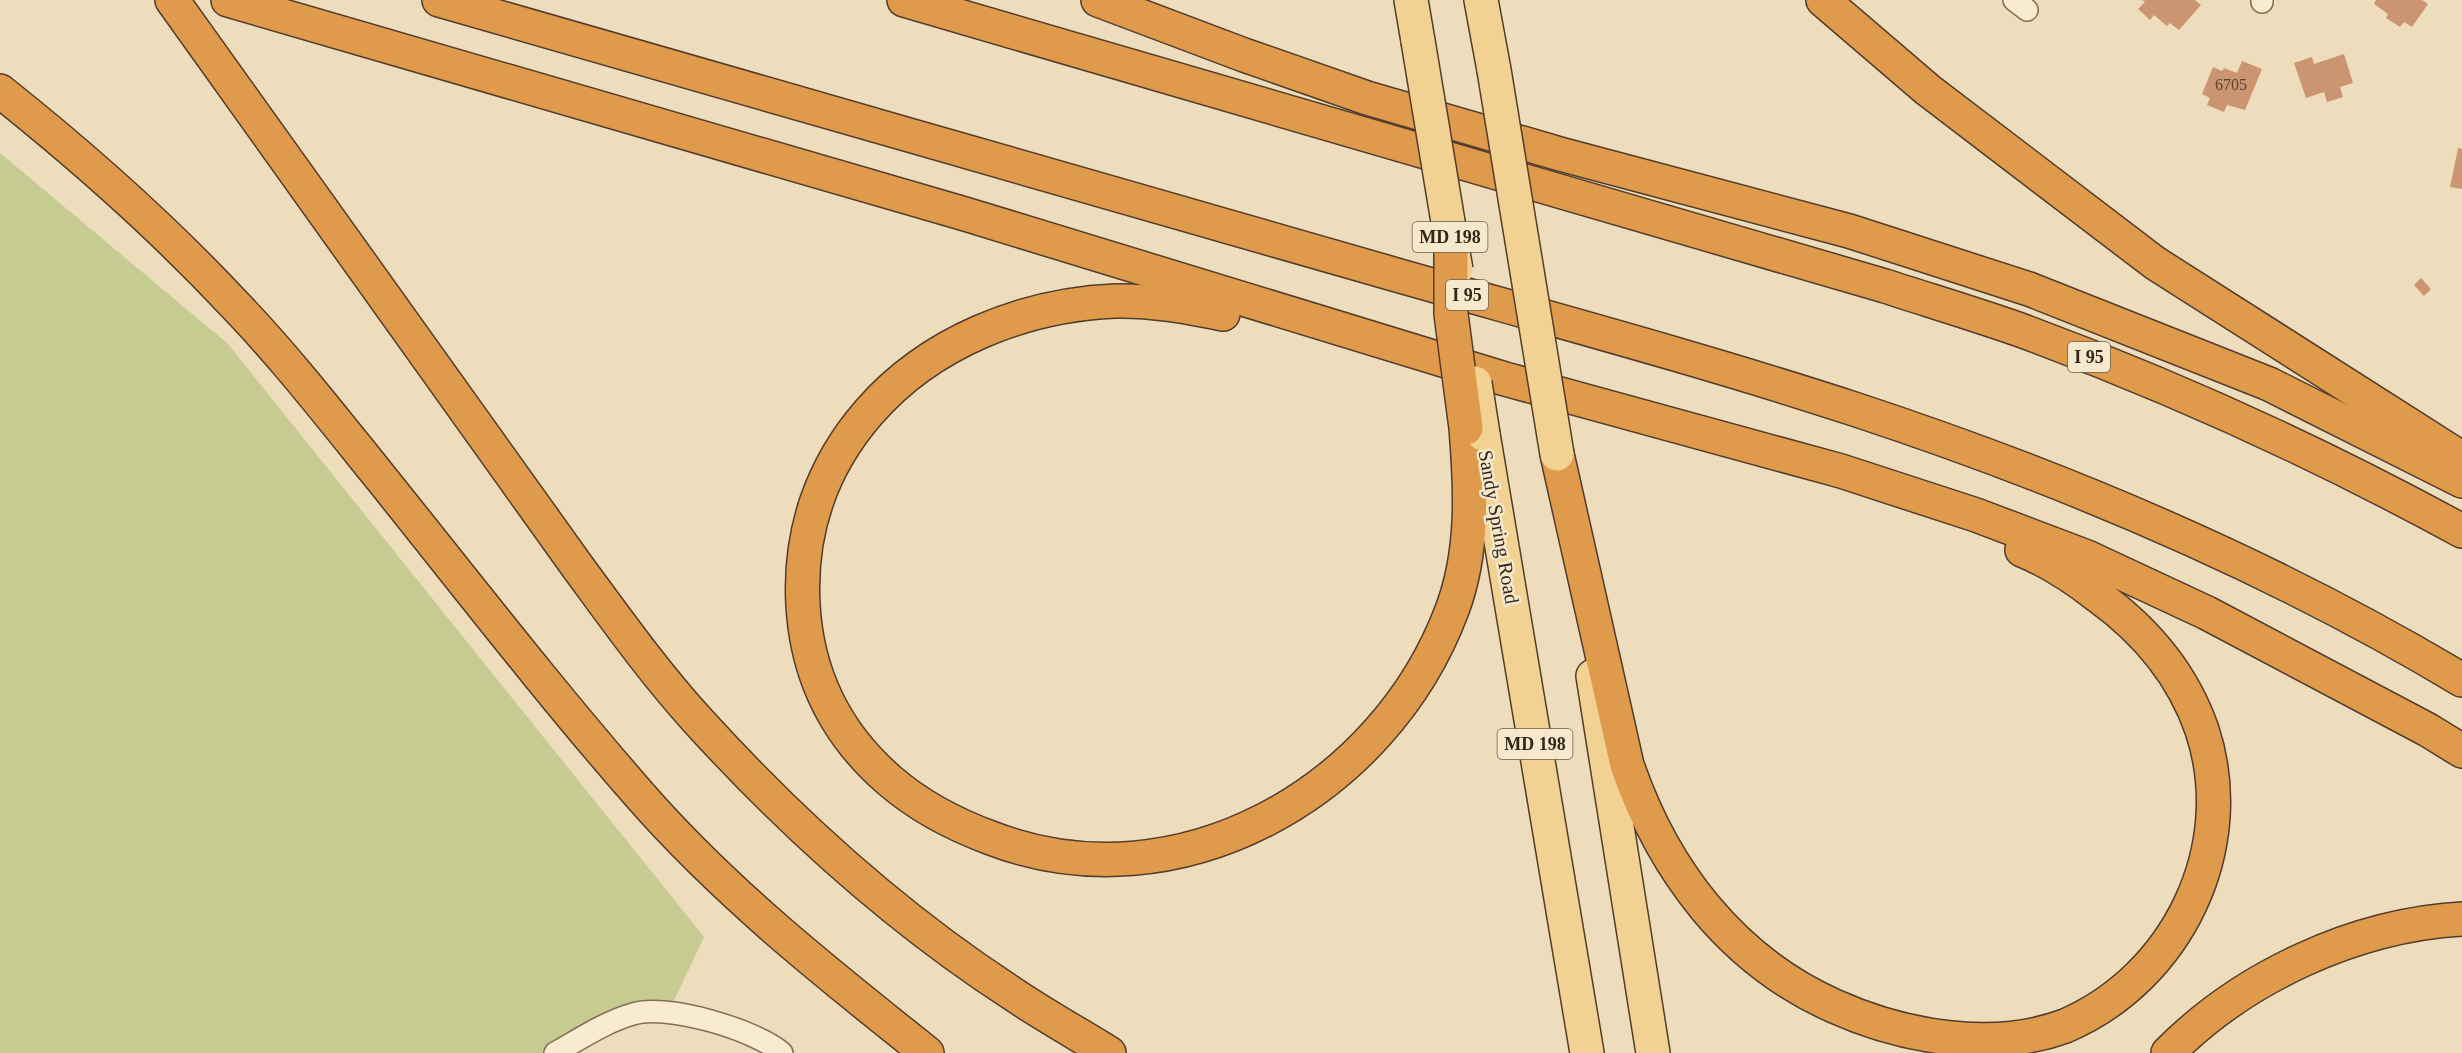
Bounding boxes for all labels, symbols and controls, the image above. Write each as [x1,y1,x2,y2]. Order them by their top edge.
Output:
house number: 6705 [2215,76,2247,93]
road number: MD 198 [1412,222,1488,252]
road number: I 95 [1446,280,1488,310]
road number: I 95 [2068,342,2110,372]
street label: Sandy Spring Road [1474,448,1523,606]
road number: MD 198 [1498,729,1573,759]

